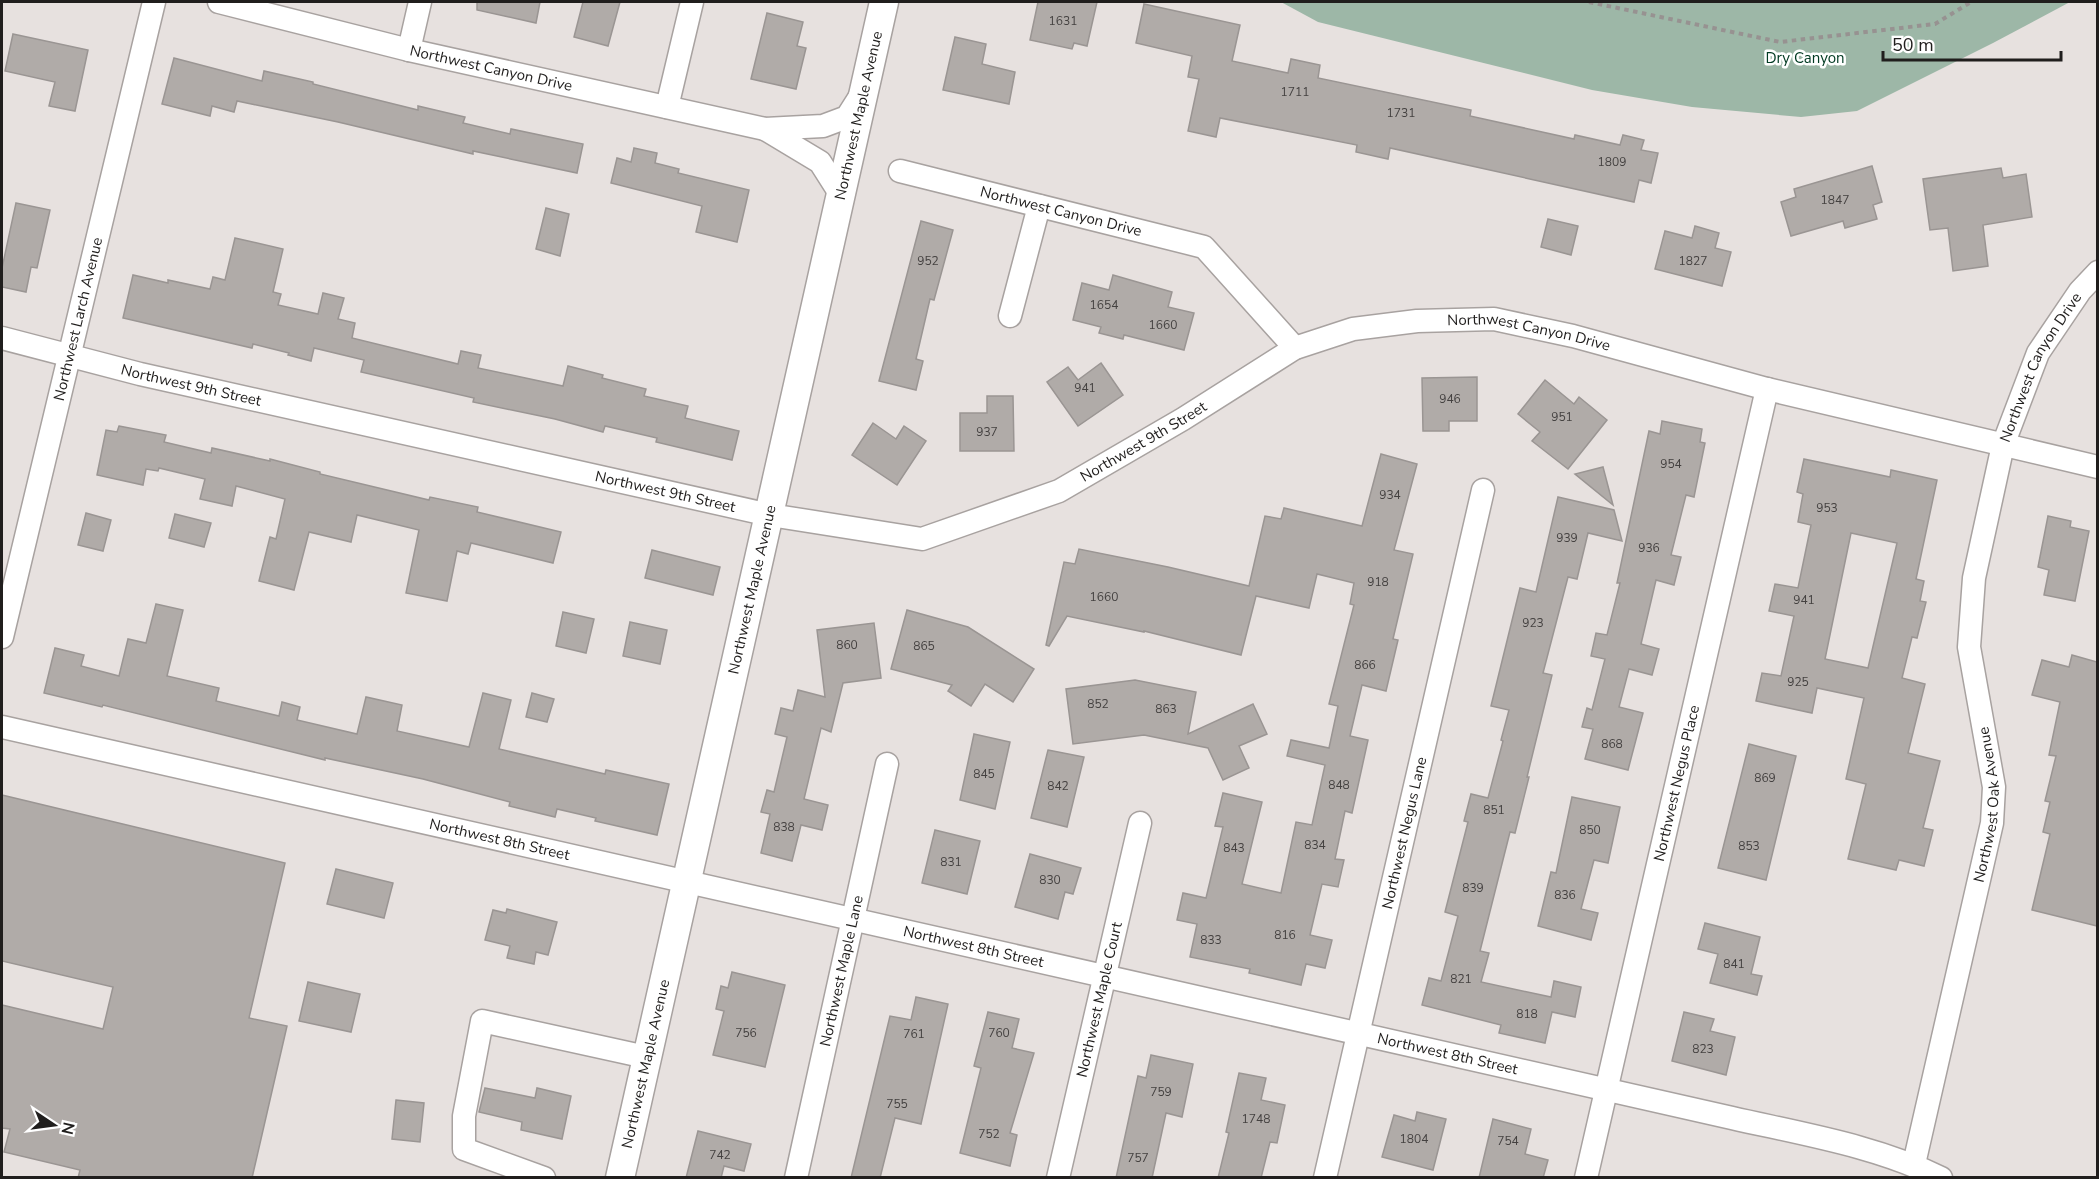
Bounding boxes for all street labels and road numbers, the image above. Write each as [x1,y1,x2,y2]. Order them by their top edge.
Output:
street label: Northwest Maple Avenue [830,29,887,202]
street label: Northwest Canyon Drive [408,40,574,96]
street label: Northwest Canyon Drive [978,181,1144,241]
street label: Northwest Larch Avenue [49,235,107,403]
street label: Northwest Canyon Drive [1995,288,2086,445]
street label: Northwest Canyon Drive [1447,309,1613,356]
street label: Northwest 9th Street [119,359,264,411]
street label: Northwest 9th Street [1077,396,1211,487]
street label: Northwest 9th Street [593,466,738,517]
street label: Northwest Maple Avenue [723,503,781,676]
street label: Northwest Negus Place [1649,703,1704,863]
street label: Northwest Oak Avenue [1969,725,2004,884]
street label: Northwest Negus Lane [1377,755,1431,911]
street label: Northwest 8th Street [427,814,572,865]
street label: Northwest Maple Lane [815,894,868,1048]
street label: Northwest Maple Court [1072,919,1127,1079]
street label: Northwest 8th Street [901,921,1046,972]
street label: Northwest Maple Avenue [617,977,674,1150]
street label: Northwest 8th Street [1375,1028,1520,1079]

